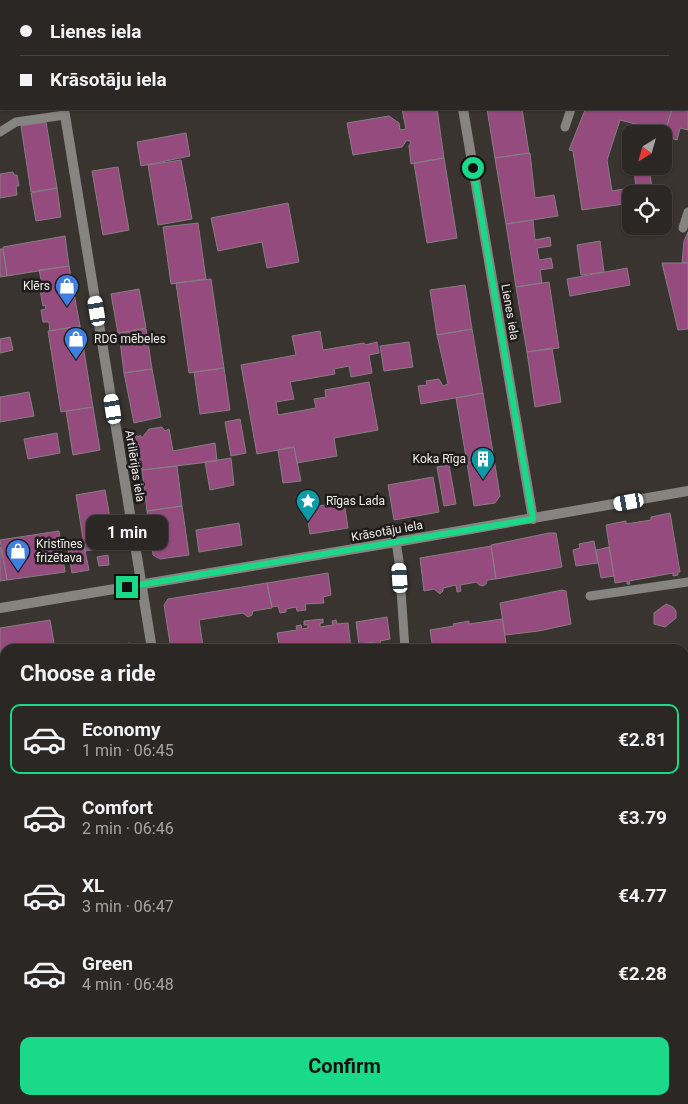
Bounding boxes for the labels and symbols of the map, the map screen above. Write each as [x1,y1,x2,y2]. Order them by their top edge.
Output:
north arrow [622,125,672,175]
route start [462,157,484,179]
shop icon: Klērs [54,273,80,307]
place label: Klērs [23,279,50,293]
street label: Lienes iela [498,283,522,341]
car [87,295,106,327]
shop icon: RDG mēbeles [63,326,89,360]
place label: RDG mēbeles [94,332,166,346]
car [103,393,122,425]
street label: Artilērijas iela [122,429,148,503]
building icon: Koka Rīga [470,446,496,480]
place label: Koka Rīga [413,452,466,466]
place icon: Rīgas Lada [295,488,321,522]
car [612,492,645,512]
place label: Rīgas Lada [326,494,385,508]
callout: 1 min [86,514,168,550]
street label: Krāsotāju iela [350,518,424,544]
place label: Kristīnes frizētava [36,537,83,565]
shop icon: Kristīnes frizētava [5,538,31,572]
car [391,563,408,593]
route end [116,576,138,598]

